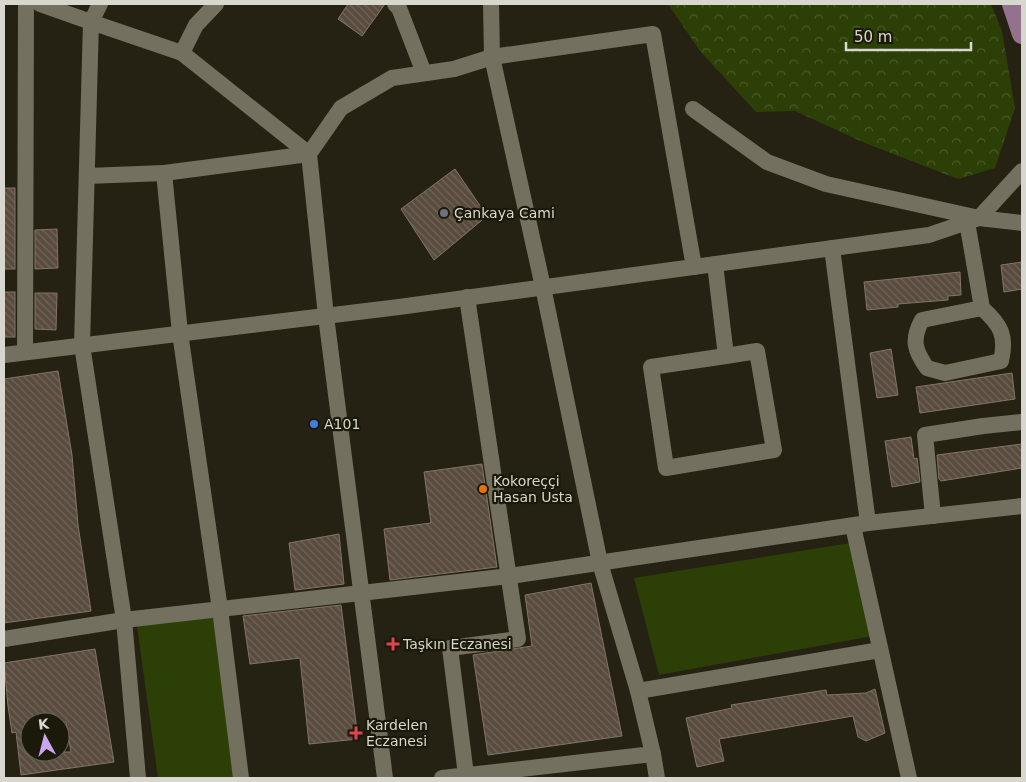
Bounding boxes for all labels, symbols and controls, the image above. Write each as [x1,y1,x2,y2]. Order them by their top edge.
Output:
scale bar [846,20,971,52]
text: 50 m [854,28,892,46]
place label: Çankaya Cami [454,205,555,221]
marker: Çankaya Cami [438,207,450,219]
place label: A101 [324,416,360,432]
marker: A101 [308,418,320,430]
place label: Kokoreççi Hasan Usta [493,473,573,505]
marker: Kokoreççi Hasan Usta [477,483,489,495]
place label: Taşkın Eczanesi [402,636,512,652]
marker: Taşkın Eczanesi [387,638,399,650]
north arrow [20,712,70,762]
text: K [37,715,51,733]
place label: Kardelen Eczanesi [366,717,428,749]
marker: Kardelen Eczanesi [350,727,362,739]

